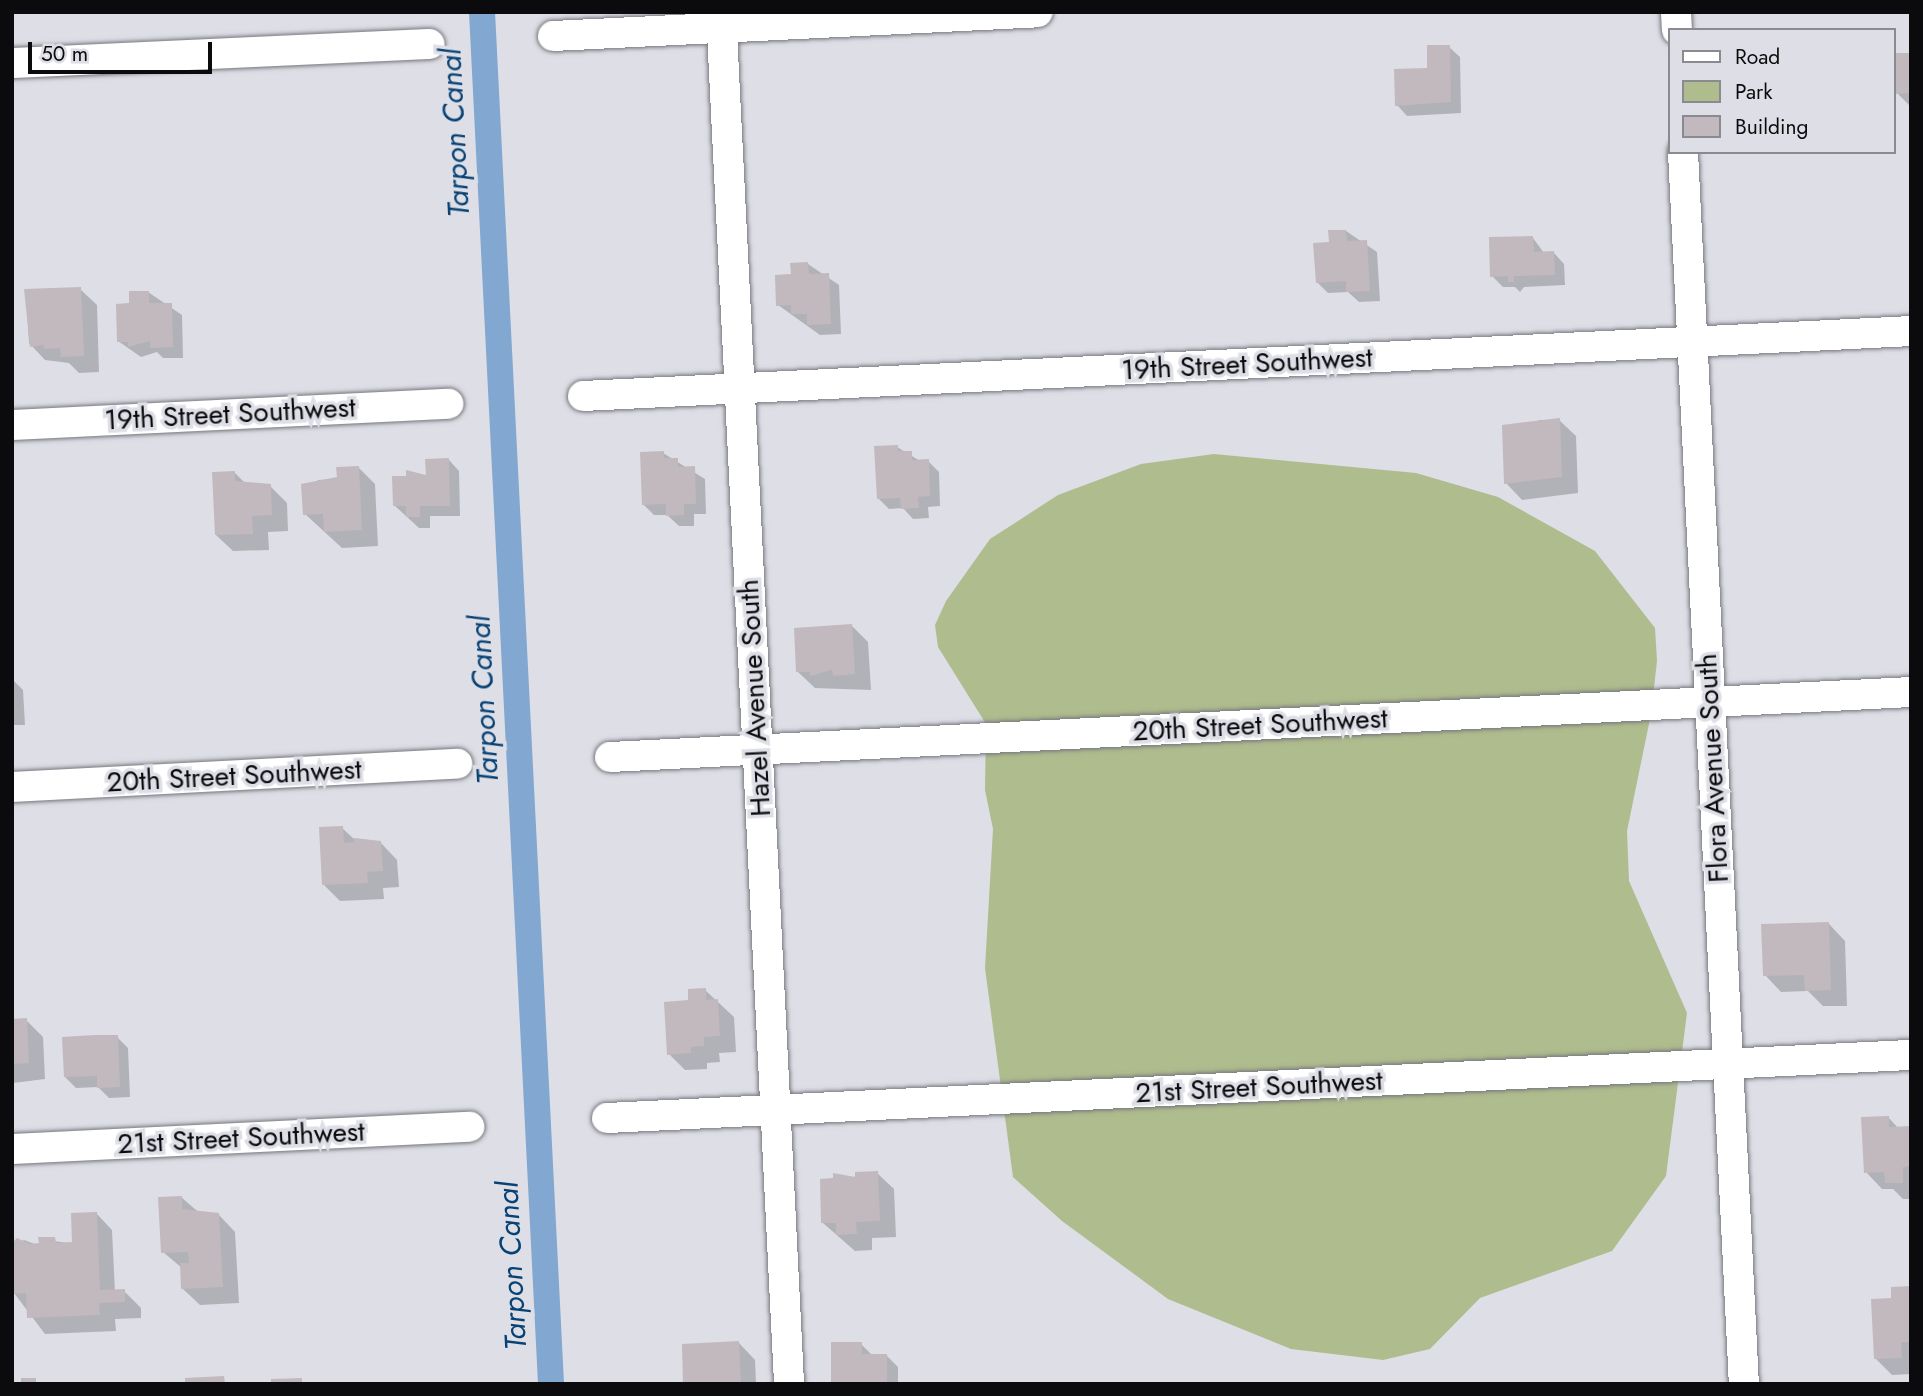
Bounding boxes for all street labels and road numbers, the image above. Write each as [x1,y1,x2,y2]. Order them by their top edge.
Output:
street label: 19th Street Southwest [1121,341,1373,387]
street label: 19th Street Southwest [104,391,356,437]
street label: Hazel Avenue South [732,578,778,818]
street label: Flora Avenue South [1690,652,1736,884]
street label: 20th Street Southwest [1132,702,1388,748]
street label: 20th Street Southwest [106,753,362,799]
street label: 21st Street Southwest [1134,1064,1384,1110]
street label: 21st Street Southwest [116,1115,366,1161]

